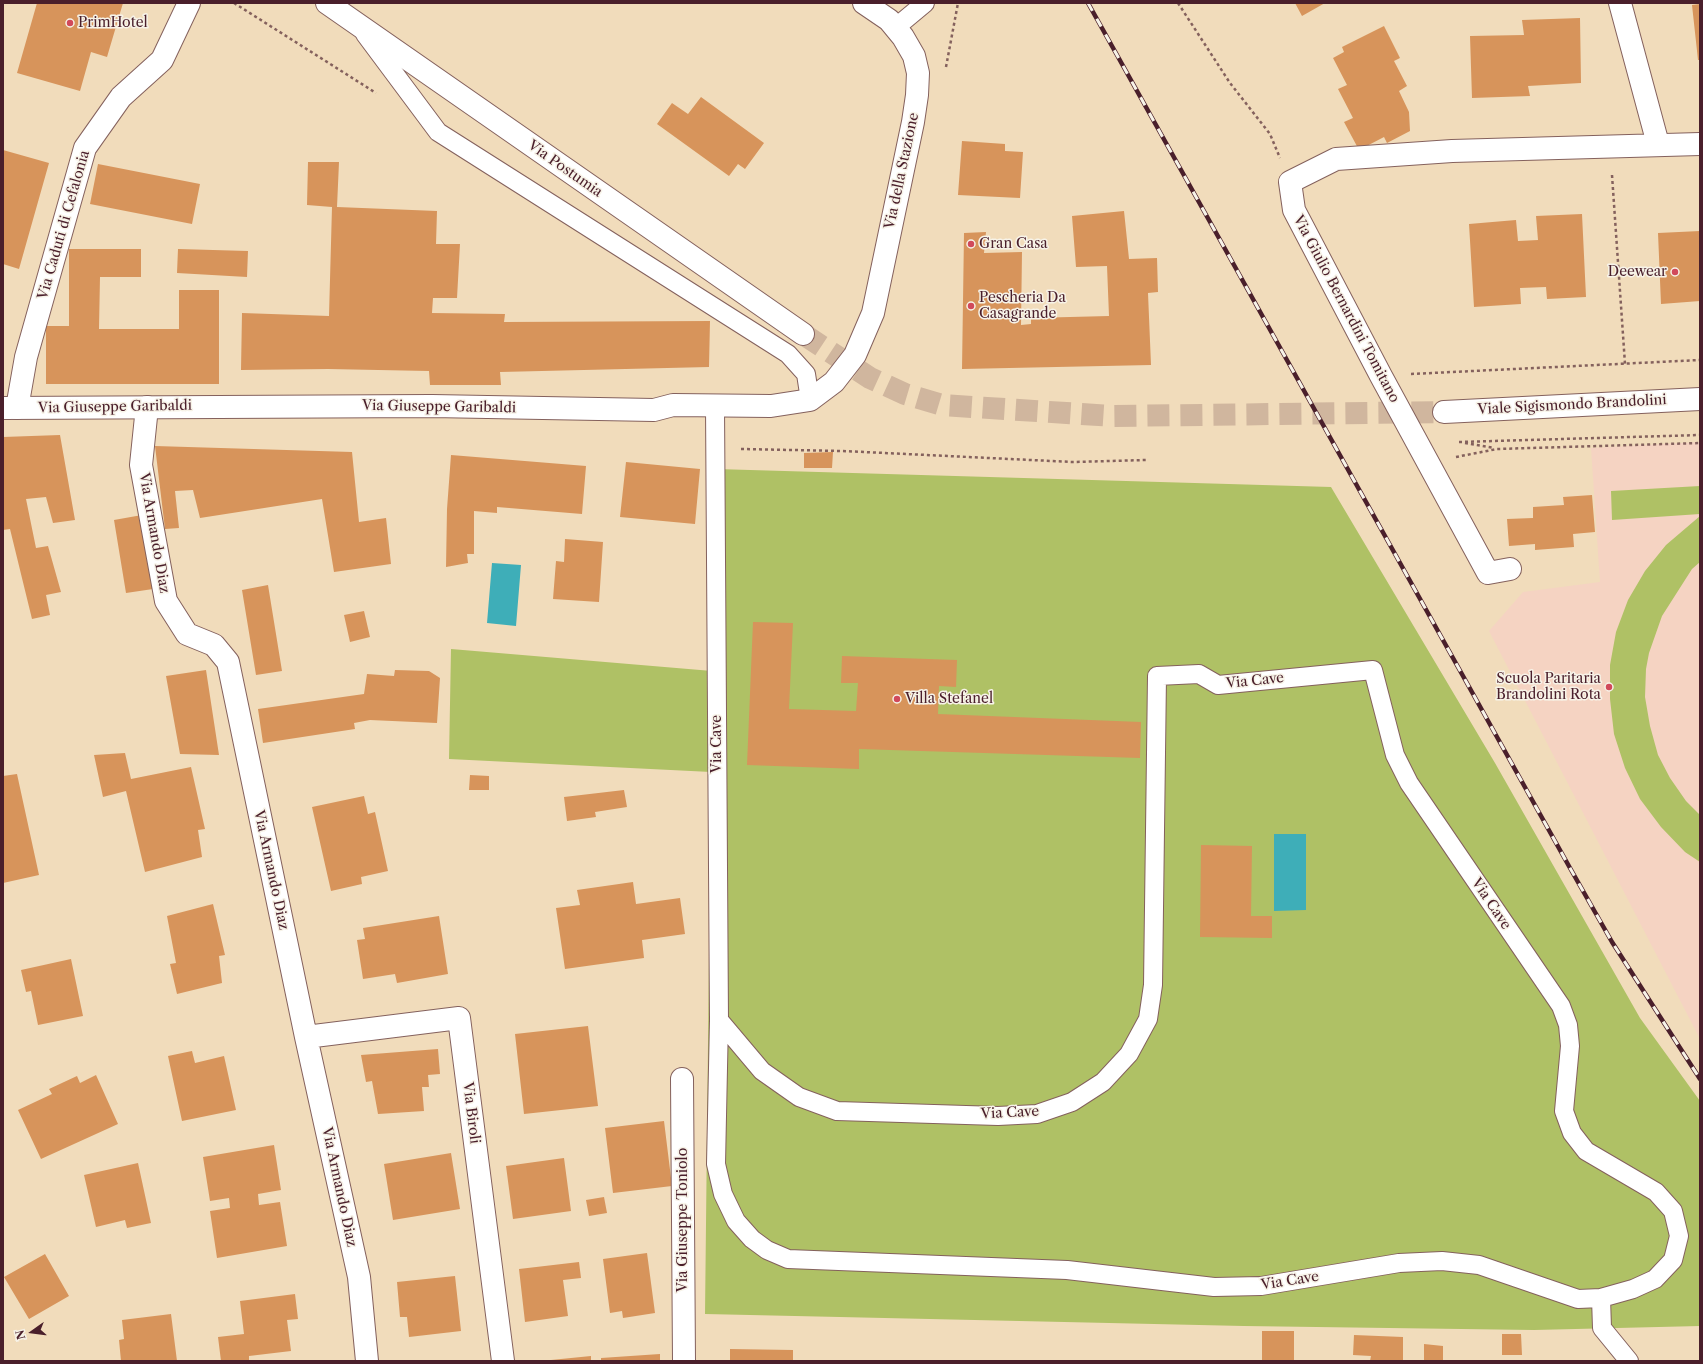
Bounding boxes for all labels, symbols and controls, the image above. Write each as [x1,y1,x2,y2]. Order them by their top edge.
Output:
place label: PrimHotel [78,15,148,31]
marker: PrimHotel [65,18,75,28]
street label: Via della Stazione [881,111,923,231]
street label: Via Postumia [524,137,606,201]
street label: Via Caduti di Cefalonia [35,148,93,302]
street label: Via Giulio Bernardini Tomitano [1289,212,1403,406]
place label: Gran Casa [979,236,1048,252]
marker: Gran Casa [966,239,976,249]
place label: Deewear [1608,264,1667,280]
marker: Deewear [1670,267,1680,277]
place label: Pescheria Da Casagrande [979,290,1066,322]
marker: Pescheria Da Casagrande [966,301,976,311]
street label: Viale Sigismondo Brandolini [1477,392,1667,418]
street label: Via Giuseppe Garibaldi [38,397,192,417]
street label: Via Giuseppe Garibaldi [362,397,516,417]
street label: Via Armando Diaz [135,471,173,595]
street label: Via Cave [1225,670,1285,692]
place label: Scuola Paritaria Brandolini Rota [1496,671,1601,704]
marker: Scuola Paritaria Brandolini Rota [1604,682,1614,692]
place label: Villa Stefanel [905,691,993,707]
marker: Villa Stefanel [892,694,902,704]
street label: Via Cave [709,715,725,773]
street label: Via Armando Diaz [250,809,292,931]
street label: Via Cave [1468,875,1514,933]
street label: Via Biroli [459,1081,483,1145]
street label: Via Cave [980,1103,1040,1123]
street label: Via Armando Diaz [318,1126,360,1248]
street label: Via Giuseppe Toniolo [675,1148,691,1292]
street label: Via Cave [1260,1268,1320,1294]
north arrow [12,1312,52,1352]
text: N [12,1329,28,1341]

